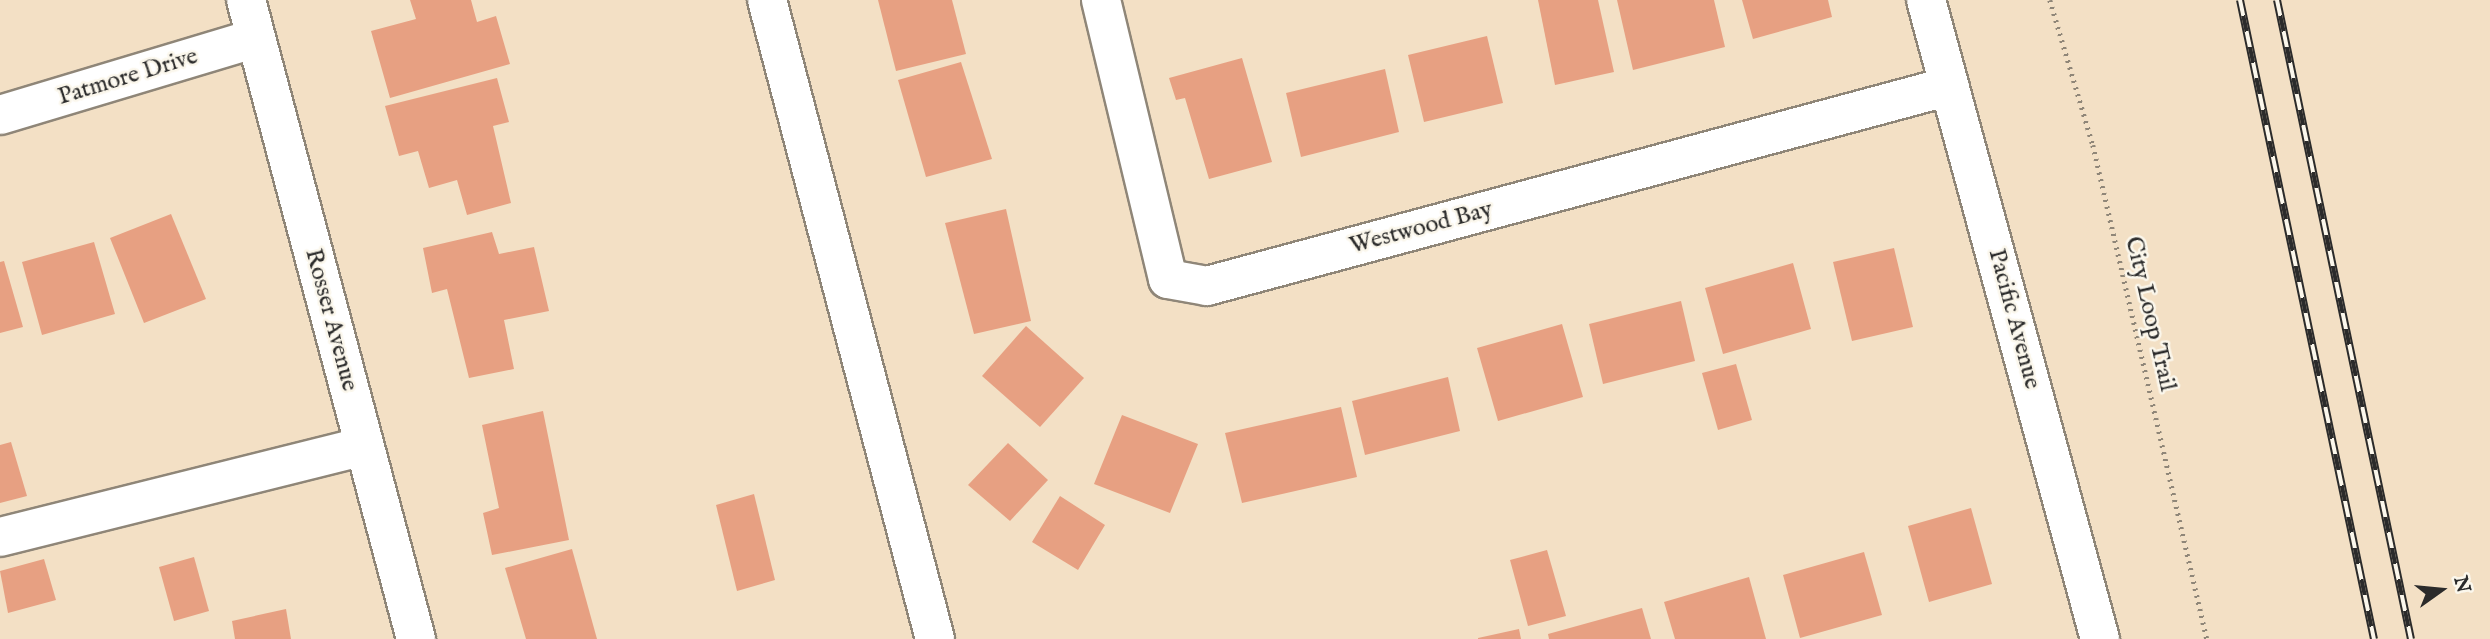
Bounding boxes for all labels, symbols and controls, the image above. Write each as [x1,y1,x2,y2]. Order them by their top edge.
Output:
street label: Patmore Drive [55,42,201,112]
street label: Westwood Bay [1346,195,1496,261]
street label: City Loop Trail [2118,234,2182,394]
street label: Rosser Avenue [298,246,364,394]
street label: Pacific Avenue [1981,246,2047,392]
north arrow [2406,555,2476,625]
text: N [2448,574,2475,596]

